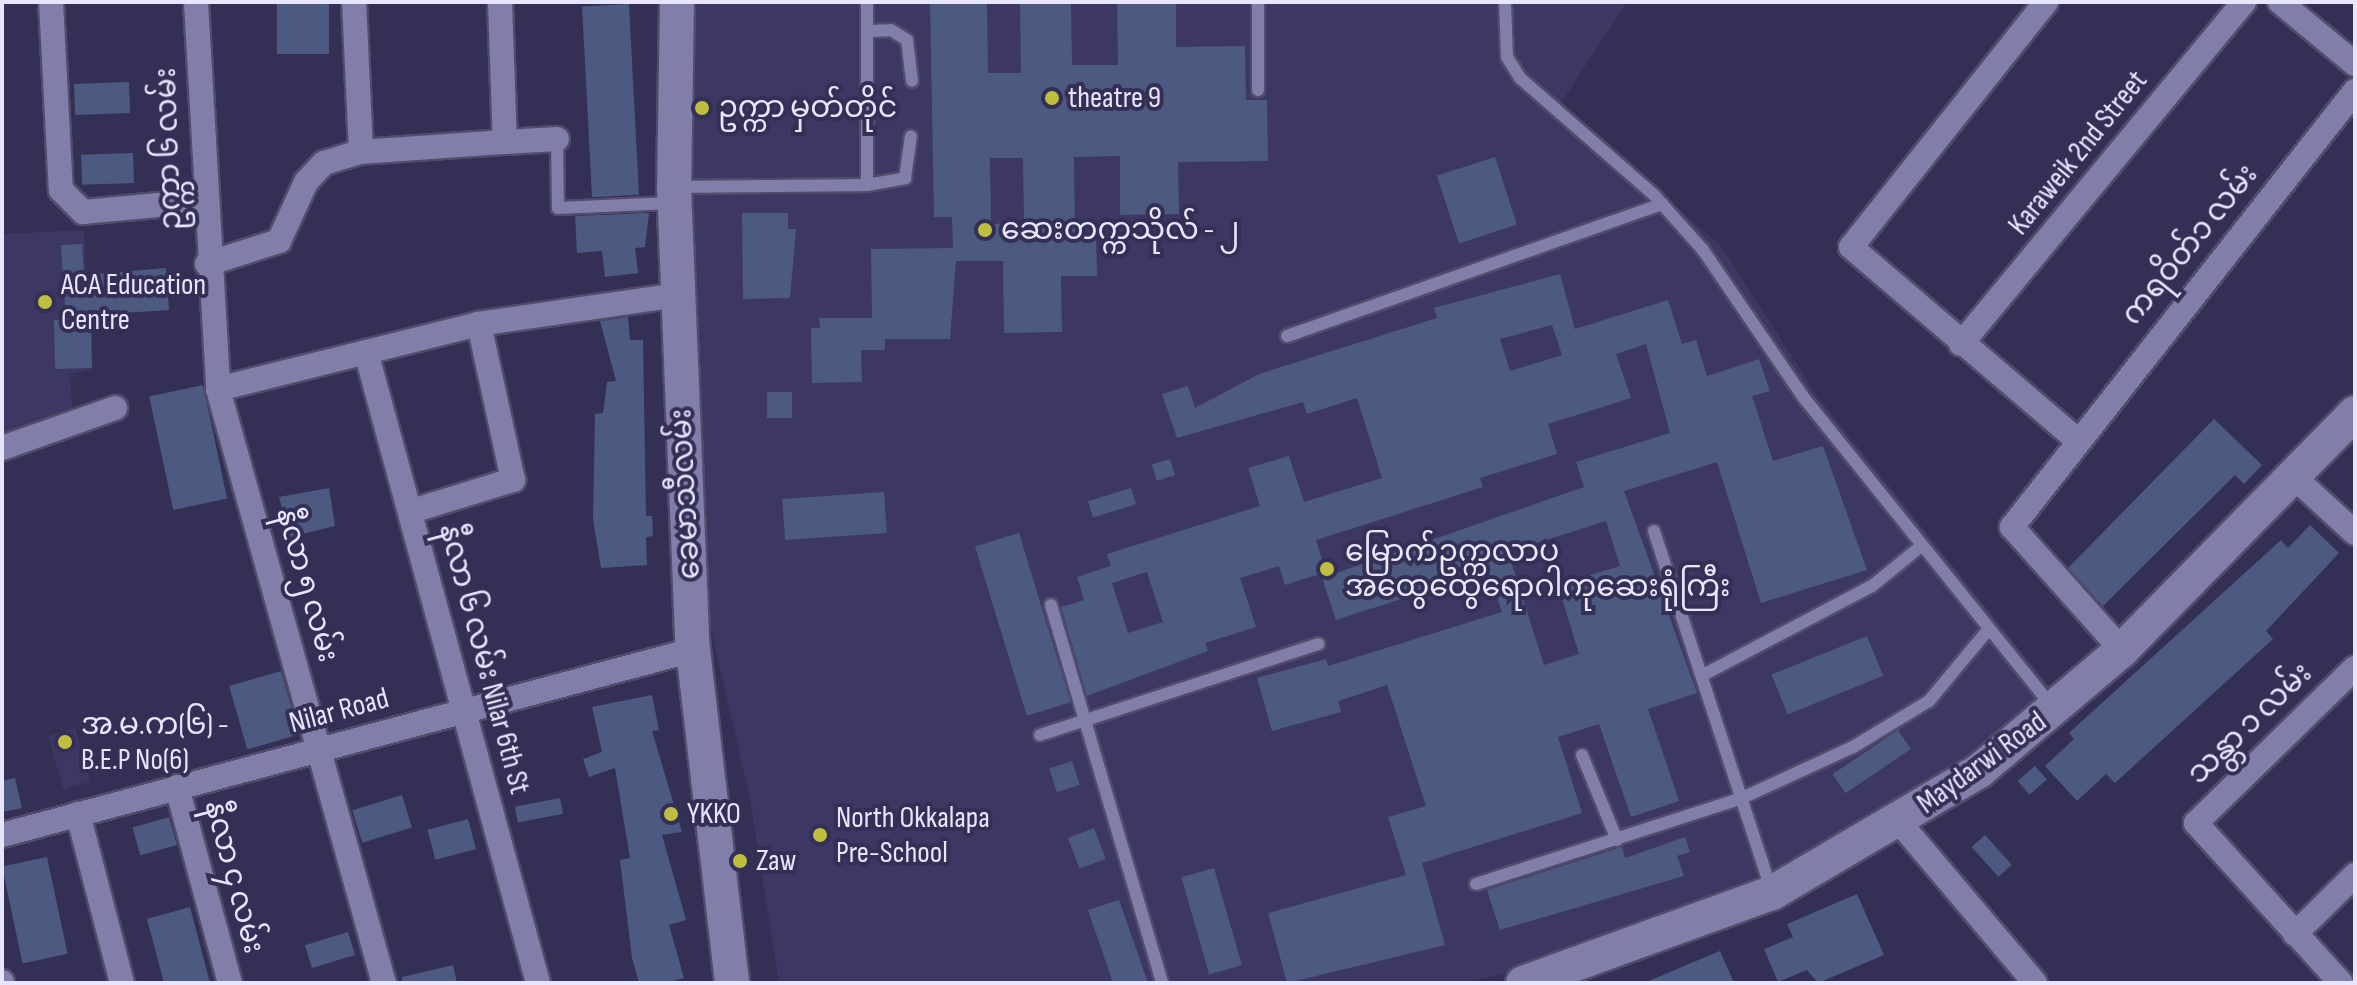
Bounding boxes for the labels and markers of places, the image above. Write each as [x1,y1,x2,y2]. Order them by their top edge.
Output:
place label: theatre 9 [1068,80,1161,116]
marker: theatre 9 [1043,89,1061,107]
place label: ဥက္ကာ မှတ်တိုင် [718,90,897,126]
marker: ဥက္ကာ မှတ်တိုင် [693,99,711,117]
place label: ဆေးတက္ကသိုလ် - ၂ [1001,212,1240,248]
marker: ဆေးတက္ကသိုလ် - ၂ [976,221,994,239]
place label: ACA Education Centre [61,267,206,338]
marker: ACA Education Centre [36,293,54,311]
place label: မြောက်ဥက္ကလာပ အထွေထွေရောဂါကုဆေးရုံကြီး [1345,534,1730,604]
marker: မြောက်ဥက္ကလာပ အထွေထွေရောဂါကုဆေးရုံကြီး [1316,558,1338,580]
place label: အ.မ.က(၆) - B.E.P No(6) [81,707,229,778]
marker: အ.မ.က(၆) - B.E.P No(6) [56,733,74,751]
place label: YKKO [687,796,741,832]
place label: North Okkalapa Pre-School [836,800,990,870]
marker: YKKO [662,805,680,823]
marker: North Okkalapa Pre-School [811,826,829,844]
place label: Zaw [756,843,796,879]
marker: Zaw [731,852,749,870]

